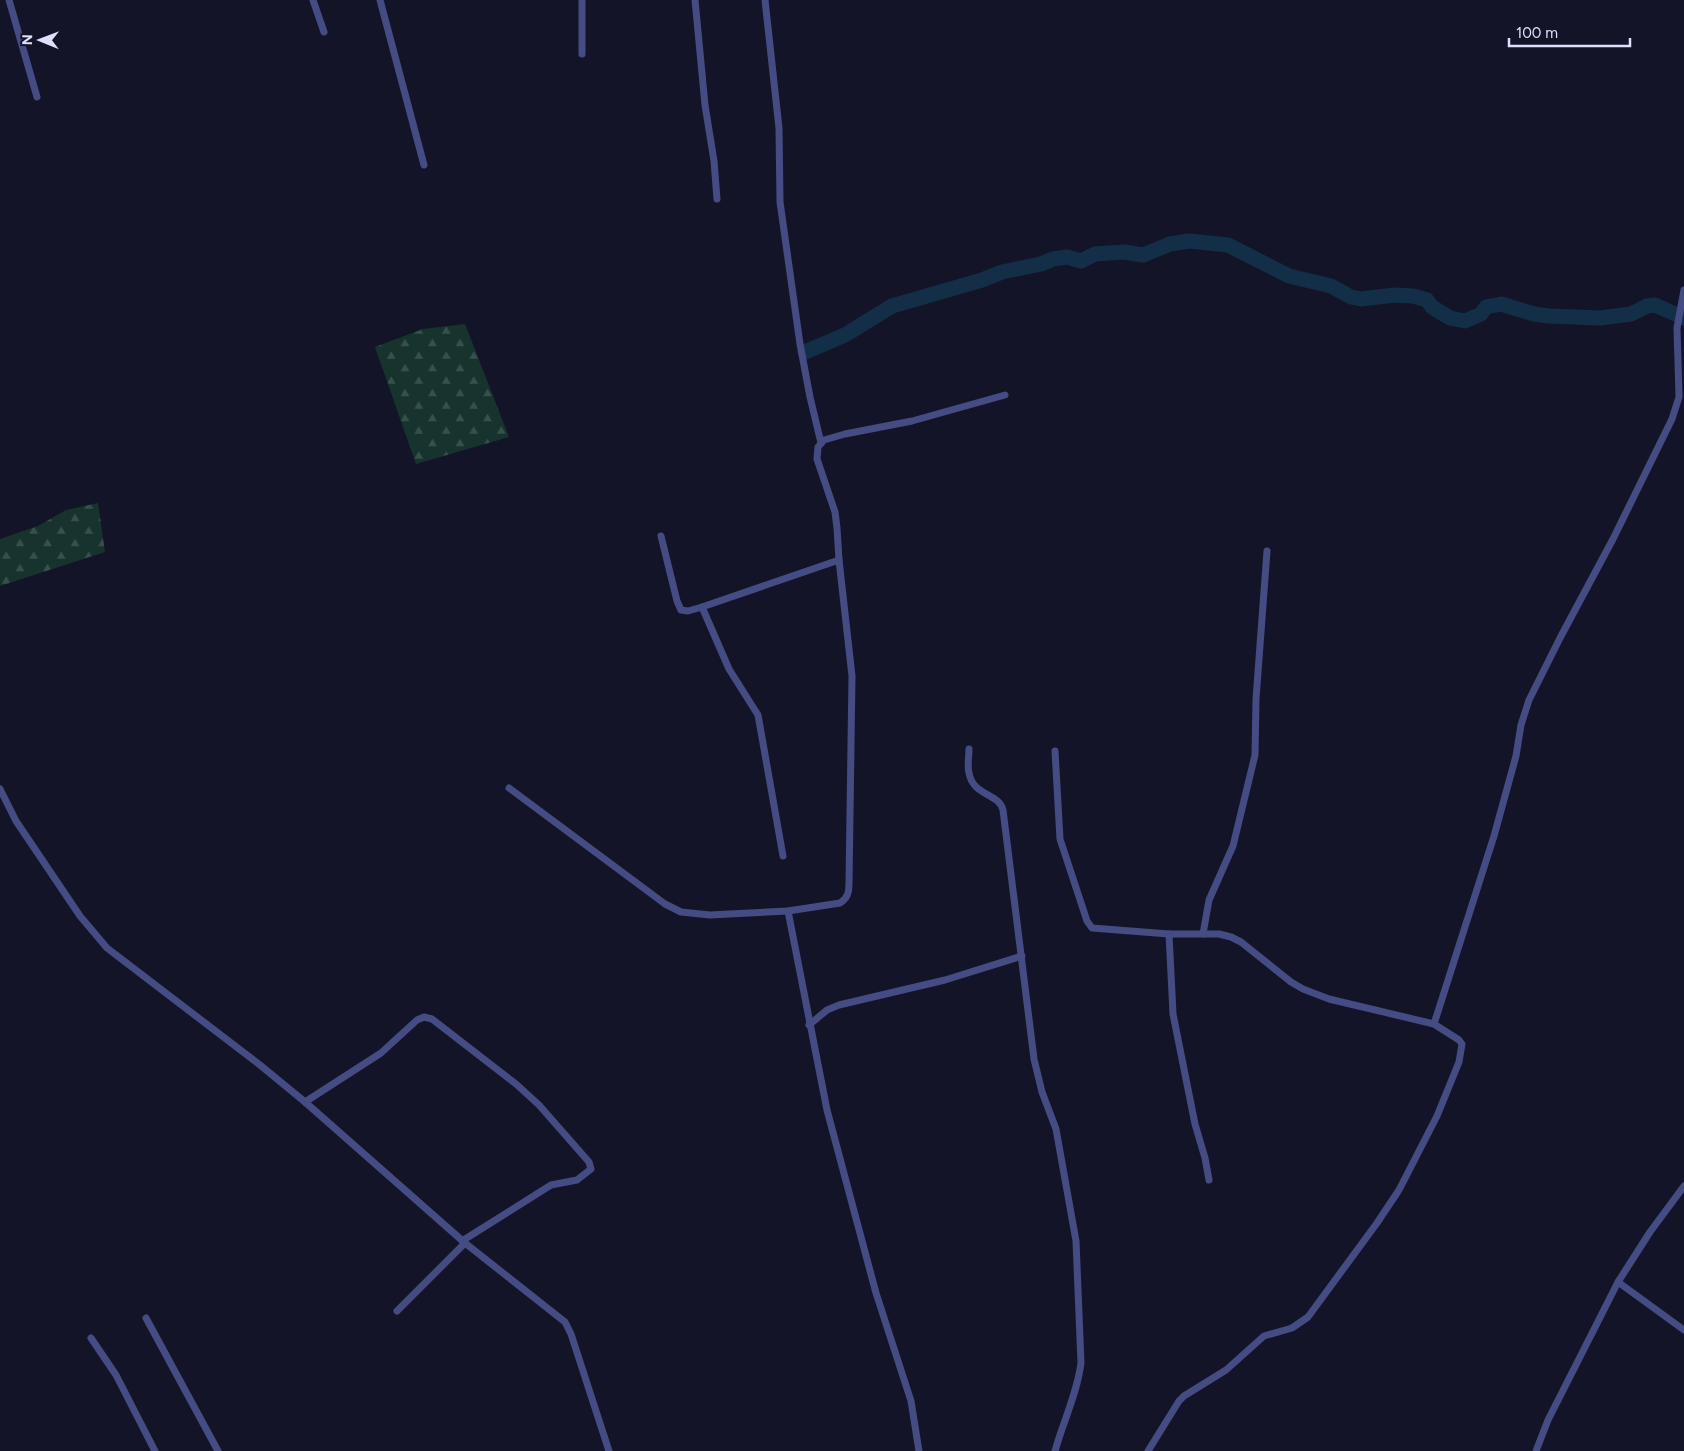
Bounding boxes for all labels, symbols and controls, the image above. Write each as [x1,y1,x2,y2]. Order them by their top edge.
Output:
north arrow [15,15,65,65]
scale bar [1509,15,1630,47]
text: 100 m [1516,24,1558,42]
text: N [19,34,36,45]

